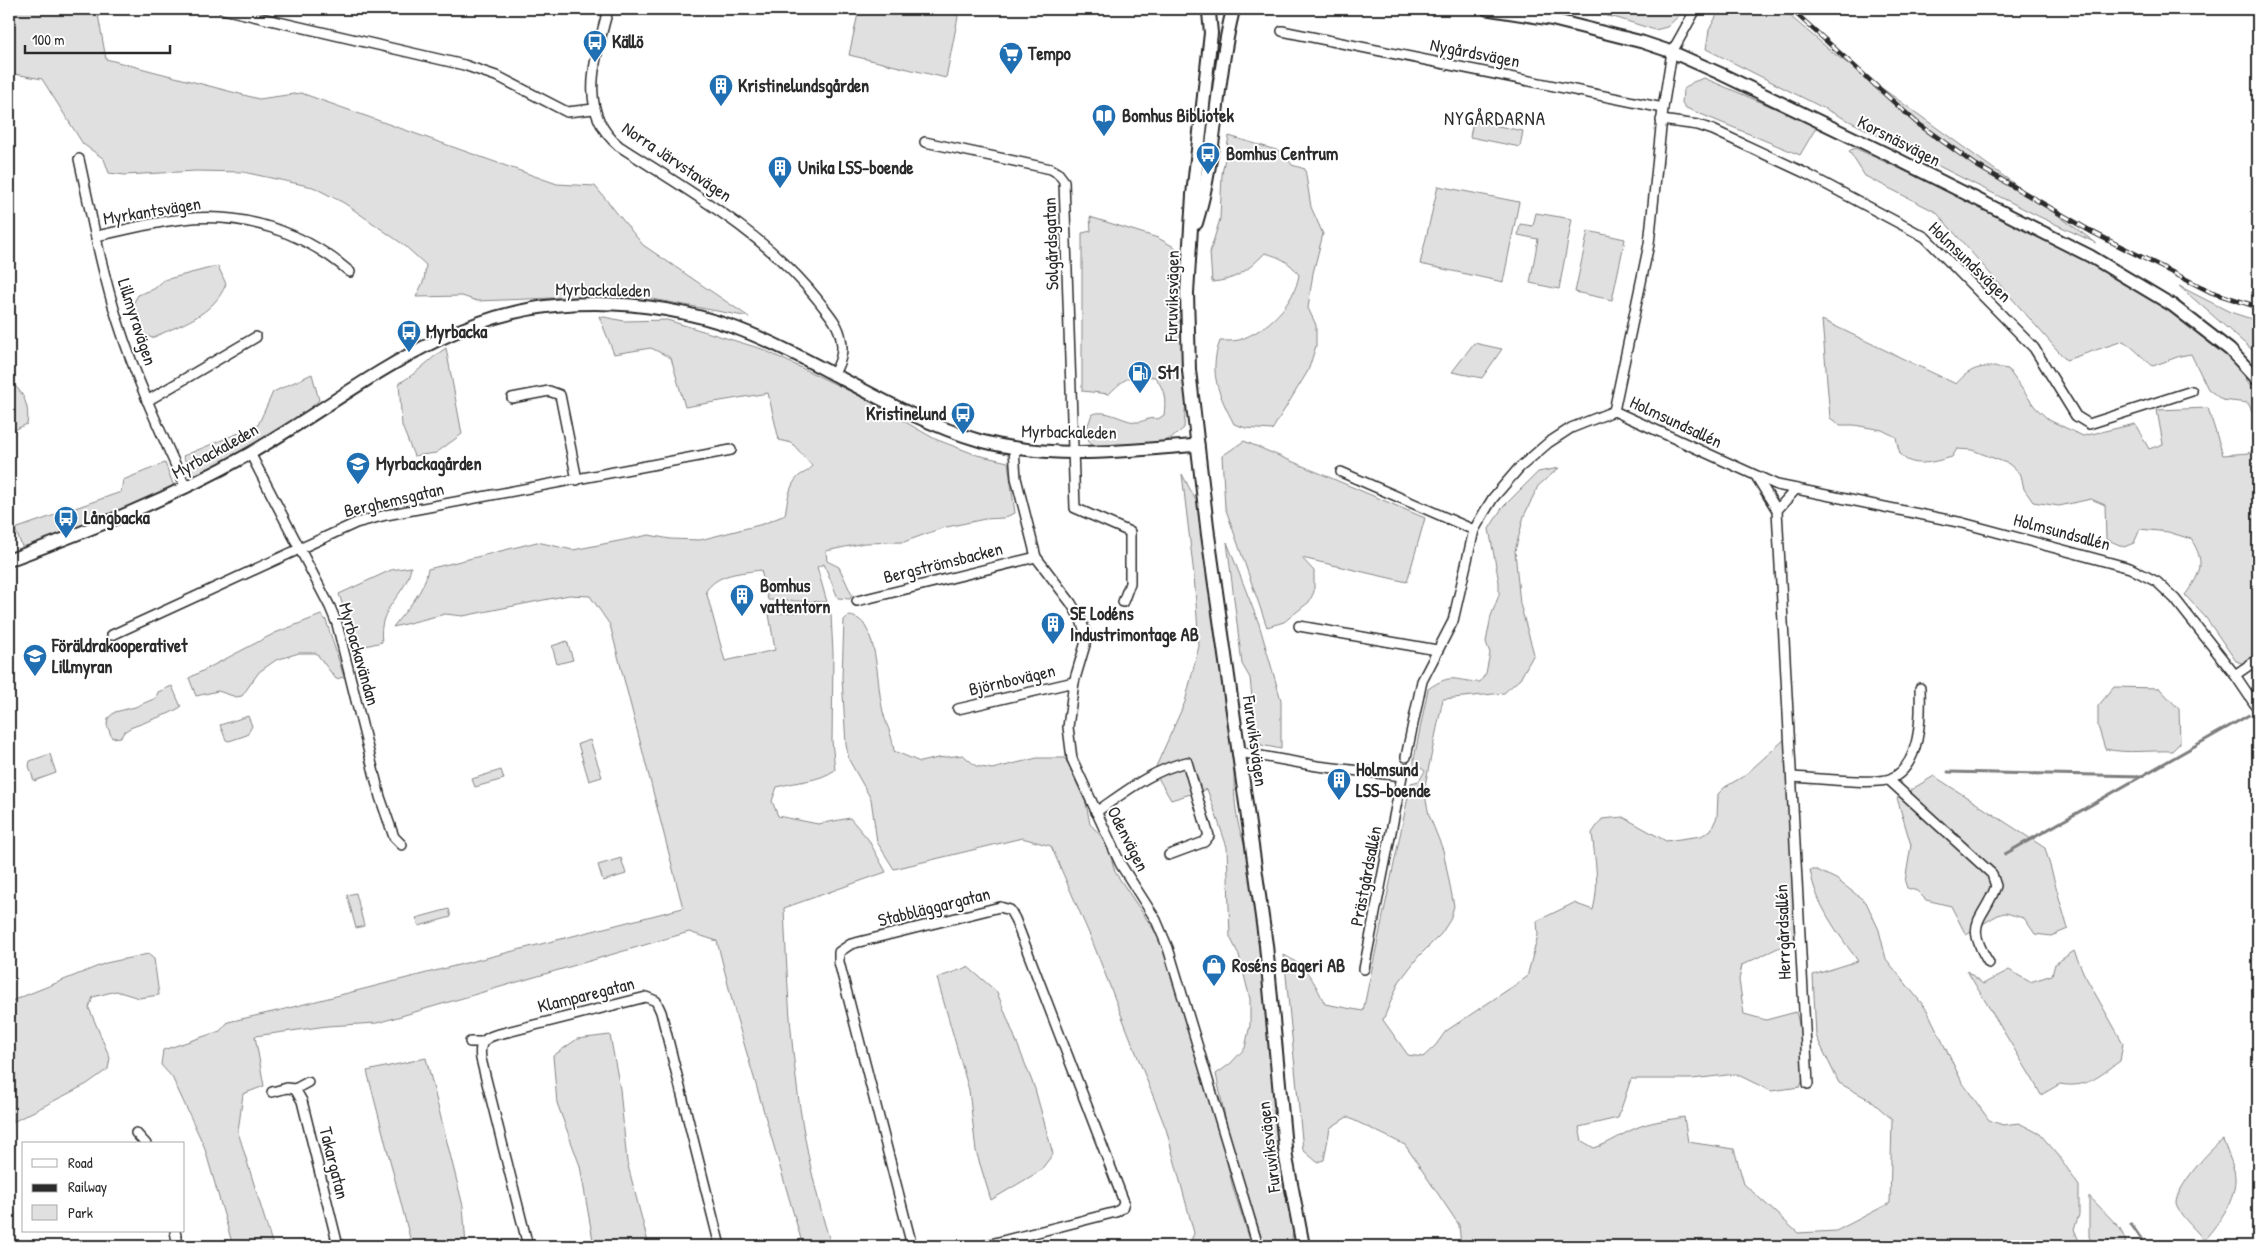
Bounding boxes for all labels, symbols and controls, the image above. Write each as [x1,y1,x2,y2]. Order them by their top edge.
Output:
scale bar [25,22,170,54]
text: 100 m [32,29,65,50]
bus stop icon: Källö [582,29,608,63]
place label: Källö [612,29,644,54]
street label: Nygårdsvägen [1428,32,1522,73]
supermarket icon: Tempo [998,41,1024,75]
place label: Tempo [1027,41,1072,67]
building icon: Kristinelundsgården [708,73,734,107]
place label: Kristinelundsgården [738,73,869,99]
library icon: Bomhus Bibliotek [1091,103,1117,137]
place label: Bomhus Bibliotek [1122,103,1234,128]
district label: NYGÅRDARNA [1444,105,1546,131]
street label: Korsnäsvägen [1853,109,1945,172]
street label: Norra Järvstavägen [617,116,737,208]
bus stop icon: Bomhus Centrum [1195,141,1221,175]
place label: Bomhus Centrum [1226,141,1338,166]
building icon: Unika LSS-boende [767,155,793,189]
place label: Unika LSS-boende [798,155,914,180]
street label: Myrkantsvägen [101,190,203,231]
street label: Solgårdsgatan [1036,197,1065,291]
street label: Holmsundsvägen [1923,216,2017,308]
street label: Furuviksvägen [1158,250,1185,343]
street label: Lillmyravägen [112,275,163,368]
street label: Myrbackaleden [555,276,651,303]
bus stop icon: Myrbacka [396,319,422,353]
place label: Myrbacka [426,319,488,345]
fuel station icon: St1 [1127,360,1153,394]
place label: St1 [1158,360,1179,385]
street label: Holmsundsallén [1626,389,1726,454]
place label: Kristinelund [866,401,946,426]
bus stop icon: Kristinelund [950,401,976,435]
street label: Myrbackaleden [167,416,263,485]
street label: Myrbackaleden [1021,418,1117,445]
school or university icon: Myrbackagården [345,451,371,485]
place label: Myrbackagården [376,451,482,477]
street label: Berghemsgatan [342,476,446,523]
bus stop icon: Långbacka [53,505,79,539]
place label: Långbacka [84,505,151,531]
street label: Holmsundsallén [2011,507,2113,556]
street label: Bergströmsbacken [881,536,1005,589]
place label: Bomhus vattentorn [759,573,830,619]
building icon: Bomhus vattentorn [729,583,755,617]
street label: Myrbackavändan [333,600,386,708]
place label: SE Lodéns Industrimontage AB [1070,601,1199,648]
building icon: SE Lodéns Industrimontage AB [1040,611,1066,645]
place label: Föräldrakooperativet Lillmyran [51,633,188,680]
school or university icon: Föräldrakooperativet Lillmyran [22,643,48,677]
street label: Björnbovägen [966,657,1058,702]
street label: Furuviksvägen [1237,693,1274,788]
place label: Holmsund LSS-boende [1356,757,1431,803]
building icon: Holmsund LSS-boende [1326,767,1352,801]
street label: Odenvägen [1101,802,1155,876]
street label: Prästgårdsallén [1344,824,1387,928]
street label: Stabbläggargatan [875,881,993,933]
street label: Herrgårdsallén [1768,884,1797,980]
shop icon: Roséns Bageri AB [1201,953,1227,987]
place label: Roséns Bageri AB [1232,953,1345,979]
street label: Klamparegatan [535,970,637,1019]
street label: Furuviksvägen [1251,1100,1287,1195]
street label: Takargatan [313,1124,355,1202]
legend [22,1142,185,1232]
text: Road [68,1152,93,1173]
text: Railway [68,1176,107,1197]
text: Park [68,1202,93,1223]

